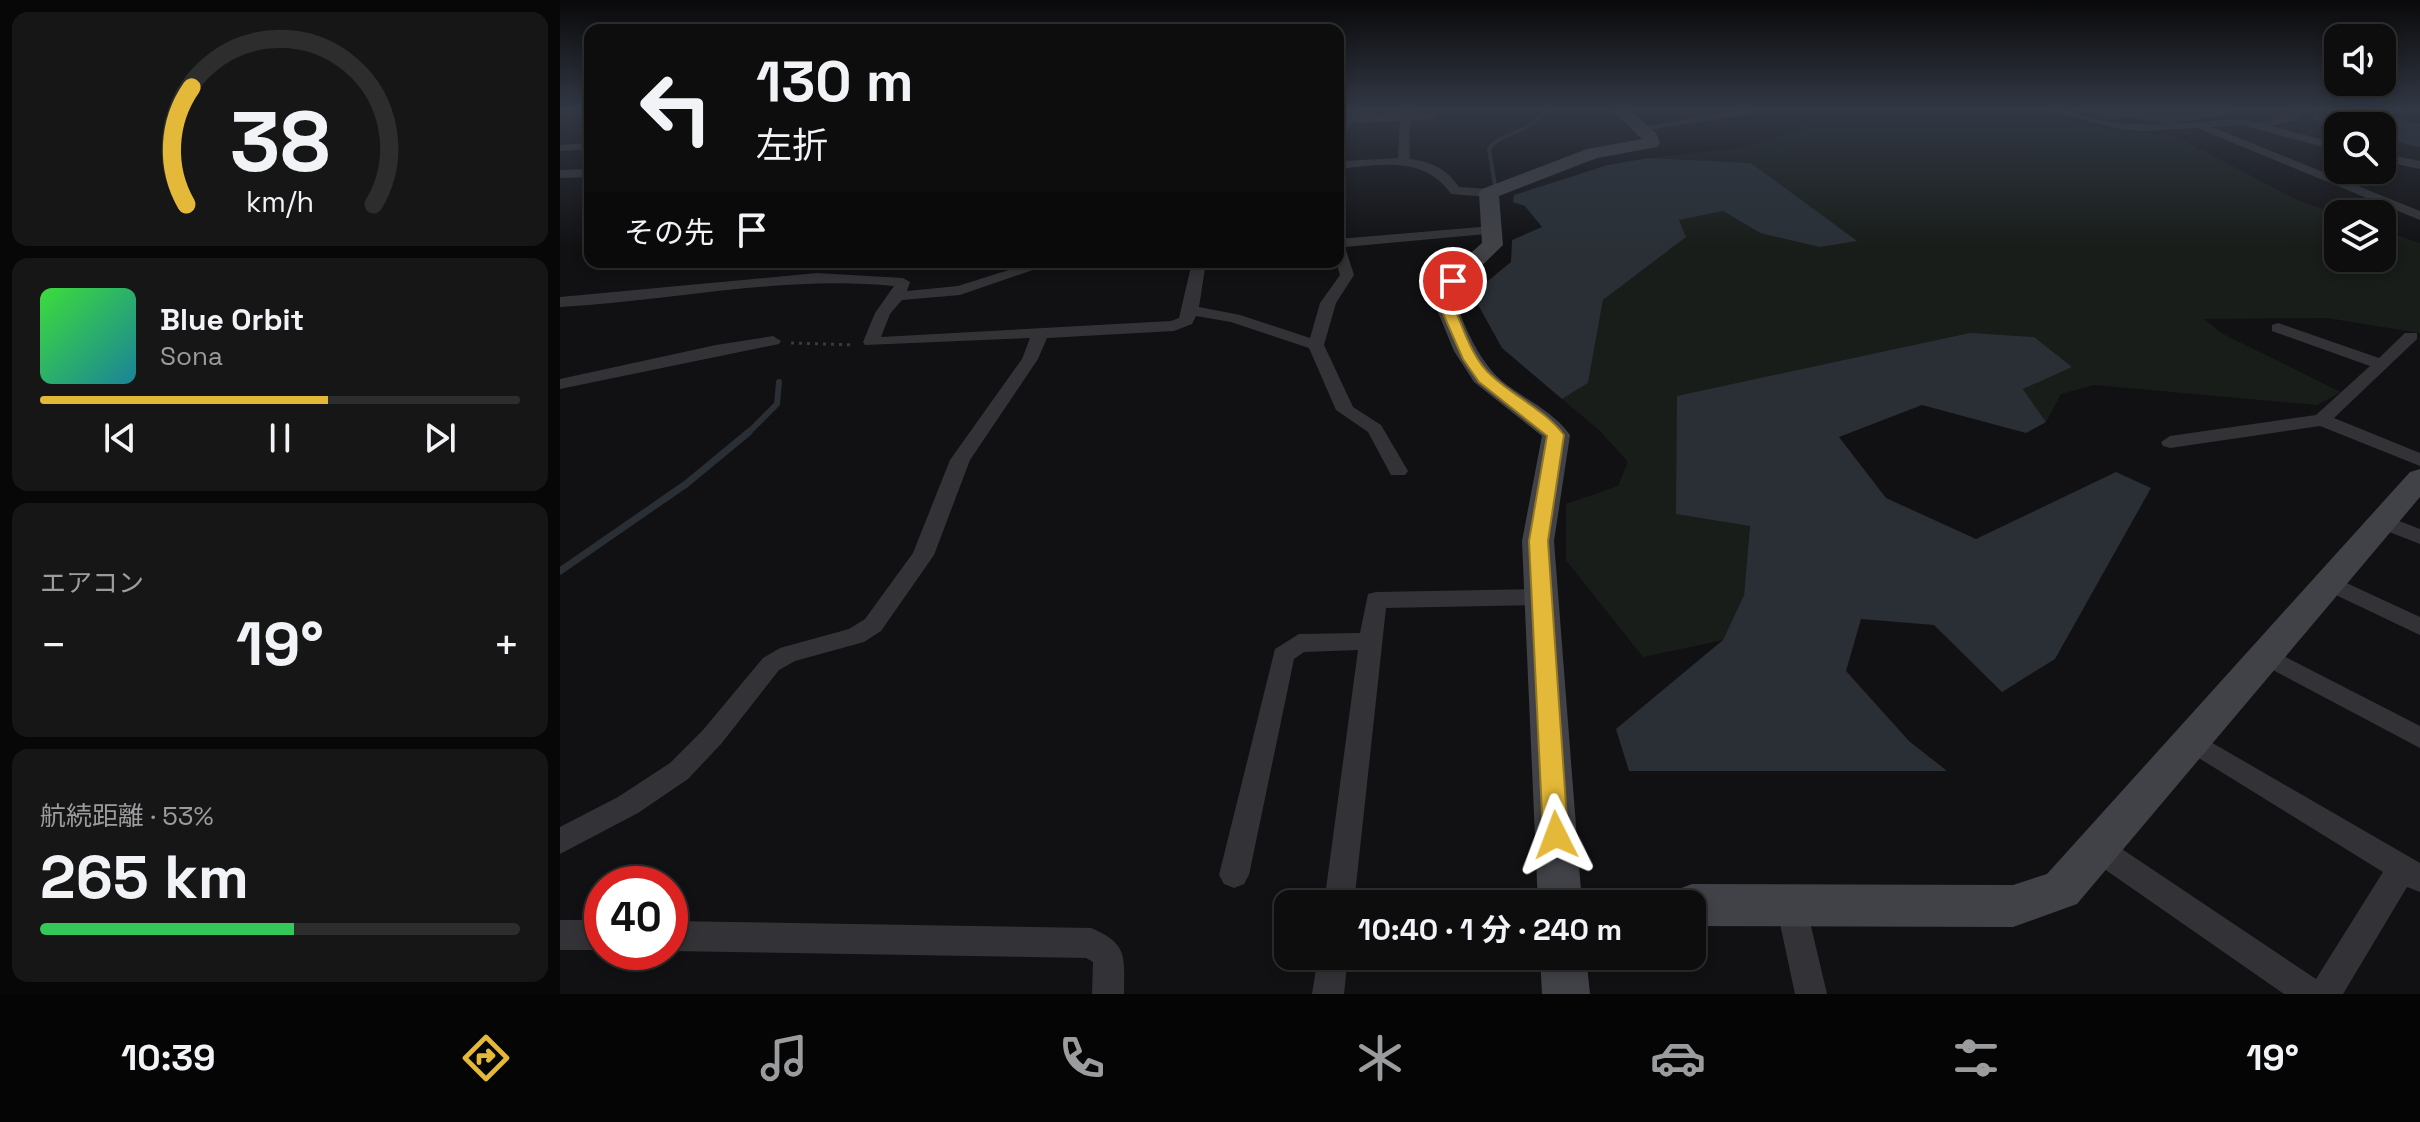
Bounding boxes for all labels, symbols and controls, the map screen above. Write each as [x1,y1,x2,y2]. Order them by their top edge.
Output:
map controls [2324,24,2396,272]
button: sound [2324,24,2396,96]
text: 130 m [756,46,914,117]
icon: left [624,56,728,160]
text: 38 [230,88,330,194]
button: search [2324,112,2396,184]
text: 左折 [756,123,828,169]
text: km/h [246,184,314,220]
button: layers [2324,200,2396,272]
icon: arrive [730,208,774,252]
text: その先 [624,213,714,252]
pin [1419,247,1487,315]
icon: arrive [1431,259,1475,303]
text: Blue Orbit [160,300,304,339]
text: Sona [160,339,223,373]
icon: previous [98,416,142,460]
icon: pause [258,416,302,460]
icon: next [418,416,462,460]
text: エアコン [40,566,144,600]
text: 19° [236,606,324,683]
text: − [40,617,67,673]
text: + [493,617,520,673]
position arrow [1514,793,1598,877]
text: 航続距離 · 53% [40,799,214,833]
text: 265 km [40,839,249,916]
speed limit sign: 40 [584,866,688,970]
text: 10:40 · 1 分 · 240 m [1358,910,1622,949]
icon: directions [458,1030,514,1086]
icon: music [756,1030,812,1086]
icon: phone [1054,1030,1110,1086]
icon: climate [1352,1030,1408,1086]
icon: car [1650,1030,1706,1086]
icon: filters [1948,1030,2004,1086]
text: 10:39 [121,1035,216,1081]
text: 19° [2246,1035,2299,1081]

